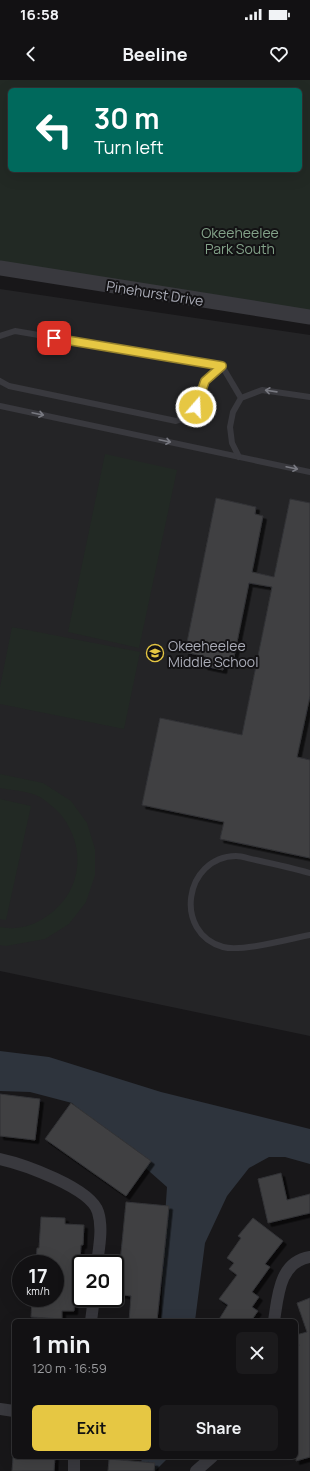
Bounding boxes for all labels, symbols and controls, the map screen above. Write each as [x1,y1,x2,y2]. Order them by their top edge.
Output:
text: 16:58 [20,4,59,25]
text: Beeline [122,42,188,66]
icon: back [20,43,42,65]
icon: heart [268,43,290,65]
text: 30 m [94,99,159,137]
icon: left [28,104,80,156]
text: Turn left [94,135,164,159]
park label: Okeeheelee Park South [201,223,279,258]
street label: Pinehurst Drive [105,276,205,310]
pin [37,321,71,355]
icon: arrive [43,327,65,349]
position arrow [175,386,217,428]
one-way arrow [265,387,278,395]
one-way arrow [31,411,44,419]
one-way arrow [158,438,171,446]
one-way arrow [286,465,299,473]
place label: Okeeheelee Middle School [168,636,258,671]
school or university icon: Okeeheelee Middle School [145,643,165,663]
speed limit sign: 20 [72,1255,124,1307]
text: 17 [28,1262,48,1289]
text: km/h [26,1284,50,1298]
text: 1 min [32,1327,91,1360]
button: close [236,1332,278,1374]
text: 120 m · 16:59 [32,1359,107,1377]
button: Exit [32,1405,151,1451]
button: Share [159,1405,278,1451]

